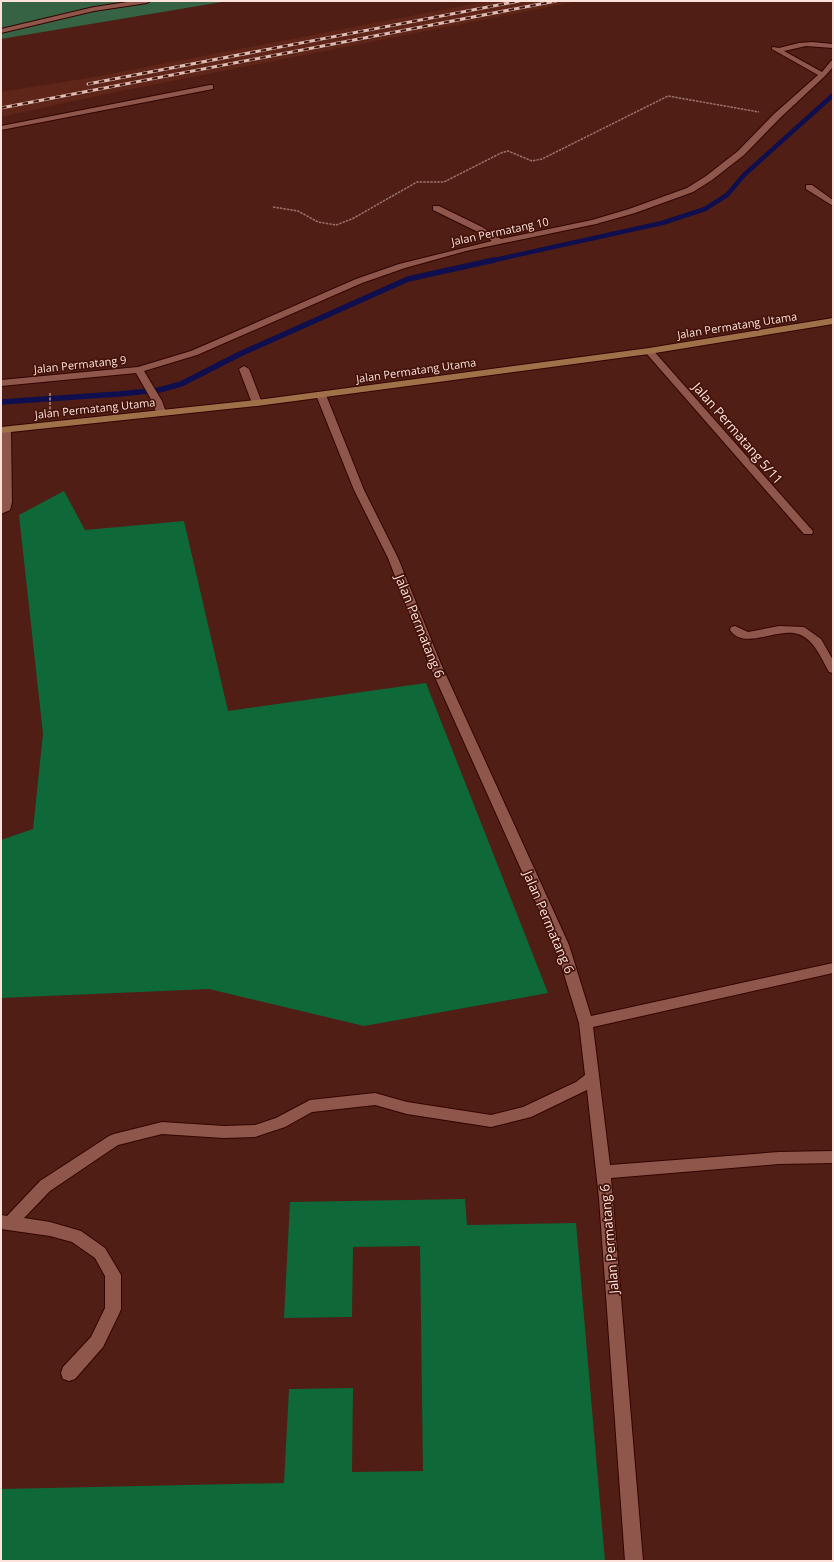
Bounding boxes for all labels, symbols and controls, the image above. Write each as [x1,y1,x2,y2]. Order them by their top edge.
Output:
street label: Jalan Permatang 10 [449,213,550,249]
street label: Jalan Permatang Utama [675,308,798,342]
street label: Jalan Permatang 9 [32,352,127,376]
street label: Jalan Permatang Utama [354,354,477,386]
street label: Jalan Permatang 5/11 [687,377,787,488]
street label: Jalan Permatang Utama [33,394,156,422]
street label: Jalan Permatang 6 [390,570,449,680]
street label: Jalan Permatang 6 [518,866,579,976]
street label: Jalan Permatang 6 [595,1183,623,1297]

